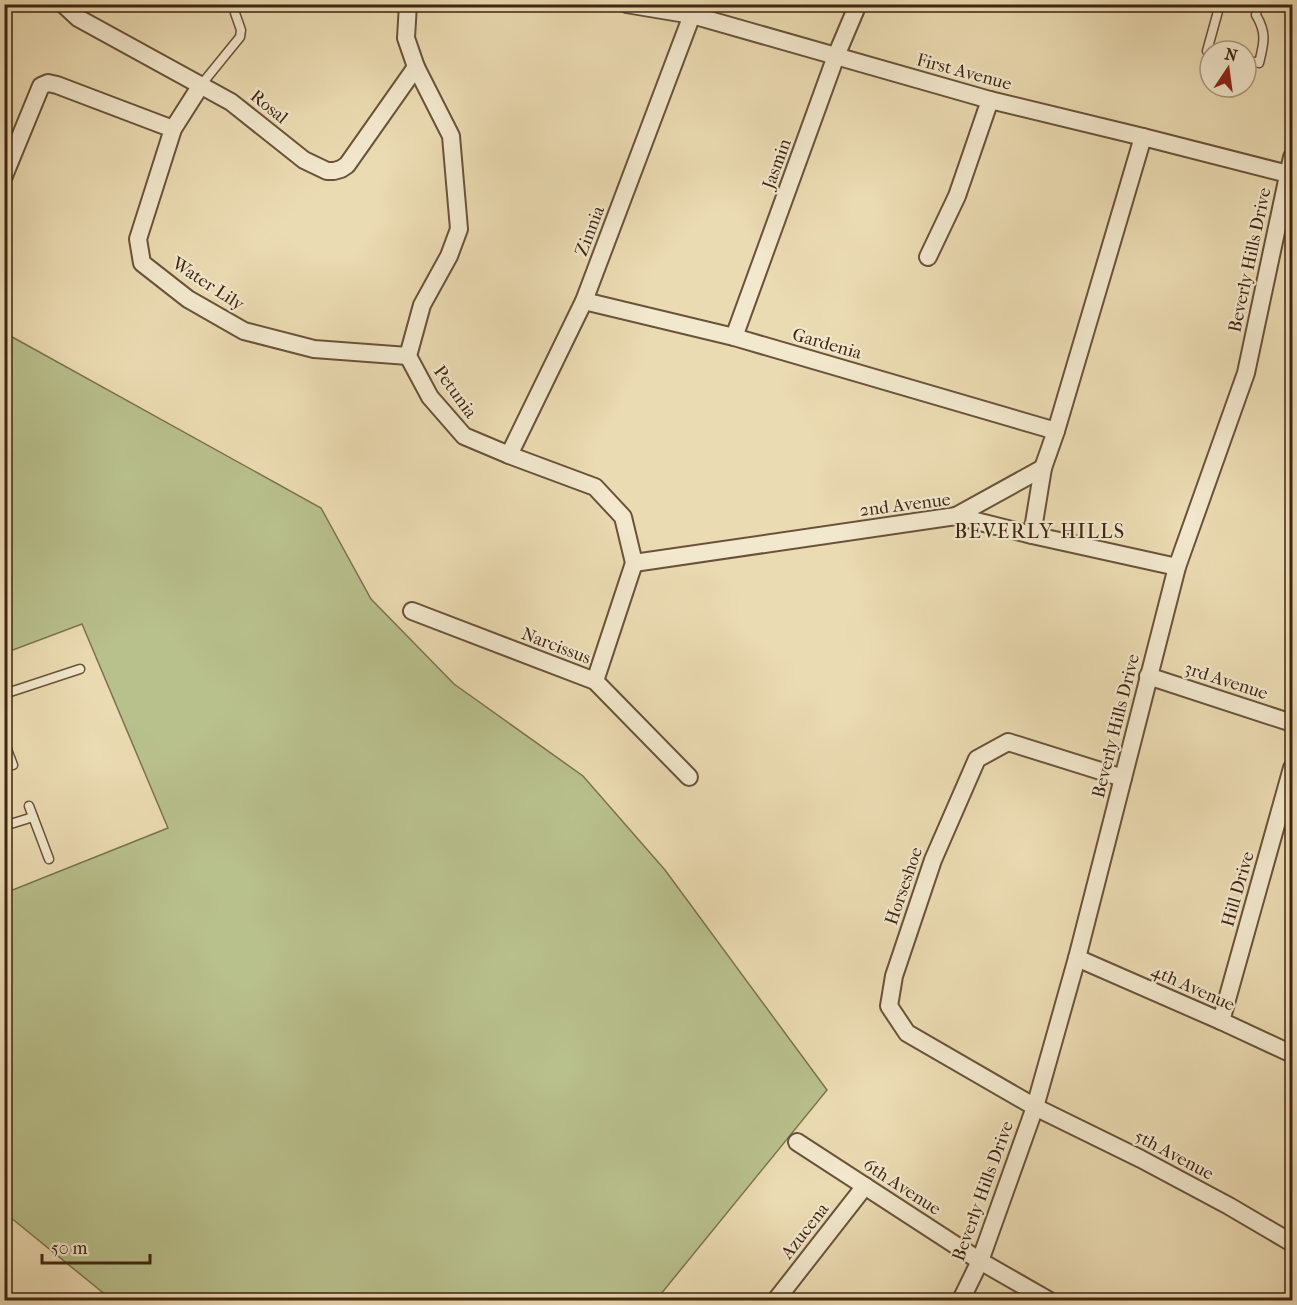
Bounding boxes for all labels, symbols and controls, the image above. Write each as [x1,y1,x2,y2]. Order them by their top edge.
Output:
north arrow [1198,39,1258,99]
text: N [1223,44,1240,66]
street label: First Avenue [914,49,1014,95]
street label: Rosal [246,86,292,128]
street label: Jasmin [758,135,796,194]
street label: Beverly Hills Drive [1224,186,1276,334]
street label: Zinnia [571,202,609,259]
street label: Water Lily [167,252,249,316]
street label: Gardenia [790,324,865,364]
street label: Petunia [429,362,482,423]
street label: 2nd Avenue [858,489,952,521]
district label: BEVERLY HILLS [954,520,1126,543]
street label: Narcissus [518,623,594,669]
street label: Beverly Hills Drive [1088,652,1144,800]
street label: 3rd Avenue [1182,658,1271,704]
street label: Horseshoe [881,844,927,928]
street label: Hill Drive [1217,849,1259,929]
street label: 4th Avenue [1148,960,1238,1016]
street label: Beverly Hills Drive [948,1118,1018,1264]
street label: 5th Avenue [1131,1125,1217,1185]
street label: 6th Avenue [859,1154,945,1220]
street label: Azucena [776,1198,834,1264]
scale bar [42,1227,150,1265]
text: 50 m [51,1238,88,1259]

